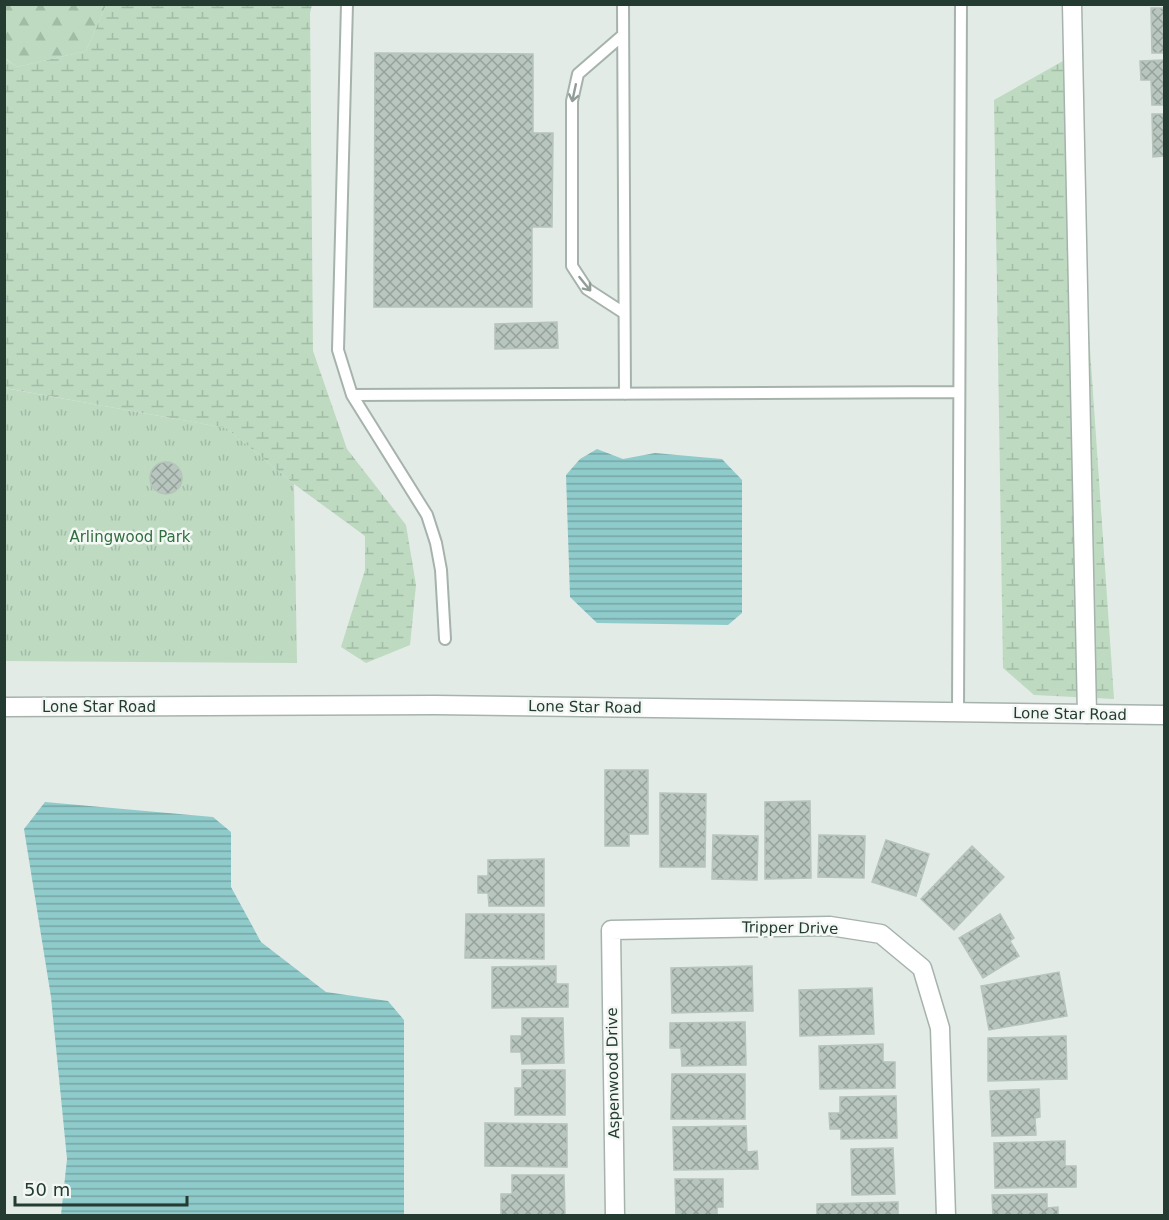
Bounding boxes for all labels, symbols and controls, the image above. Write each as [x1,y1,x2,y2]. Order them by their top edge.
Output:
one-way arrow [568,83,579,102]
one-way arrow [578,275,591,291]
park label: Arlingwood Park [69,528,191,546]
street label: Lone Star Road [528,697,642,717]
street label: Lone Star Road [42,698,156,716]
street label: Lone Star Road [1013,704,1127,724]
street label: Tripper Drive [741,918,838,938]
street label: Aspenwood Drive [603,1007,623,1139]
scale bar [15,1169,188,1207]
text: 50 m [24,1179,70,1200]

